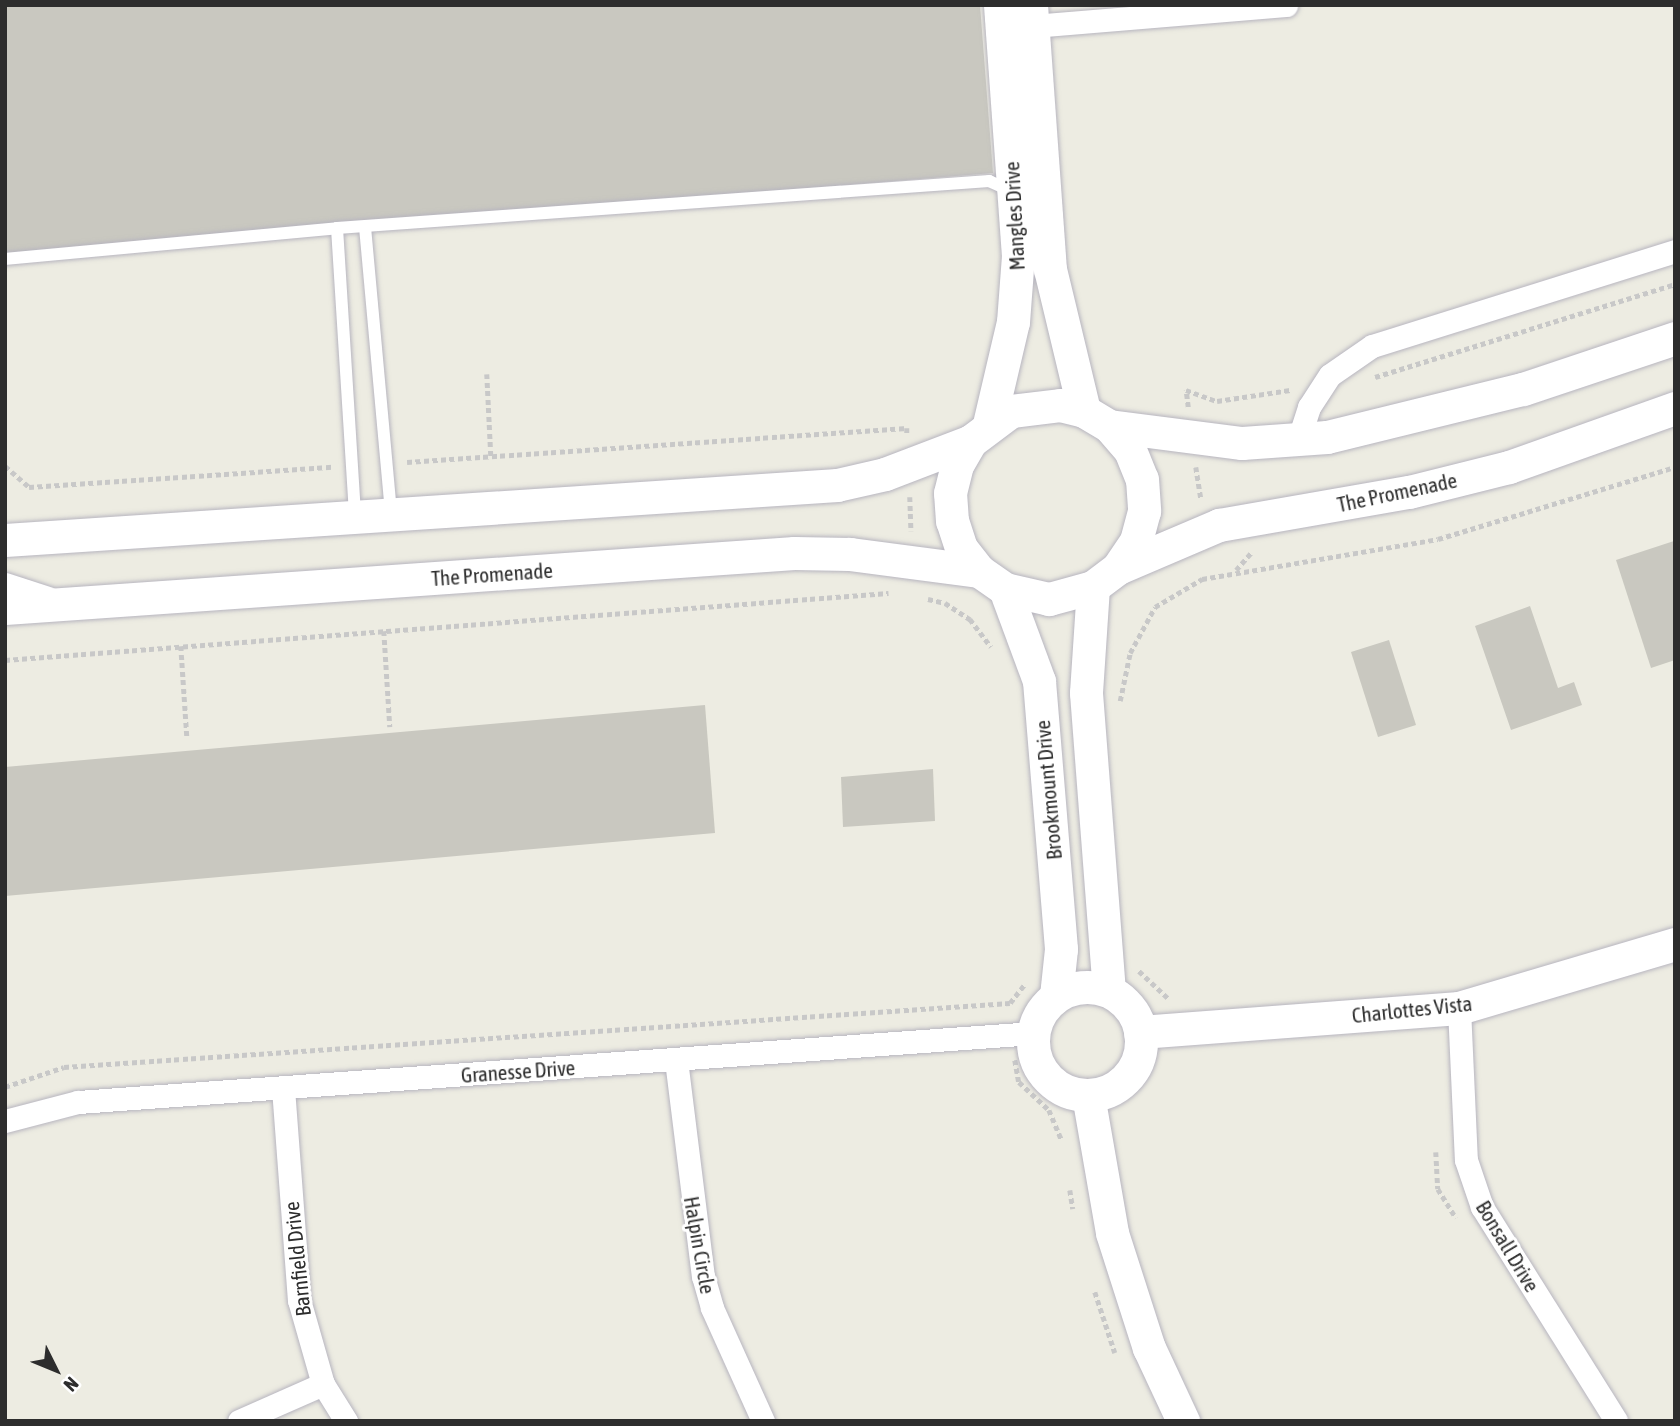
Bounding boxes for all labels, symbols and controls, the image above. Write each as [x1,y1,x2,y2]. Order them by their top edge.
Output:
street label: Mangles Drive [999,161,1029,271]
street label: The Promenade [1335,467,1459,517]
street label: The Promenade [430,557,554,591]
street label: Brookmount Drive [1029,719,1067,861]
street label: Charlottes Vista [1351,990,1473,1028]
street label: Granesse Drive [460,1054,576,1088]
street label: Halpin Circle [679,1194,721,1296]
street label: Bonsall Drive [1471,1196,1545,1296]
street label: Barnfield Drive [278,1200,316,1318]
north arrow [21,1335,91,1405]
text: N [59,1373,83,1396]

